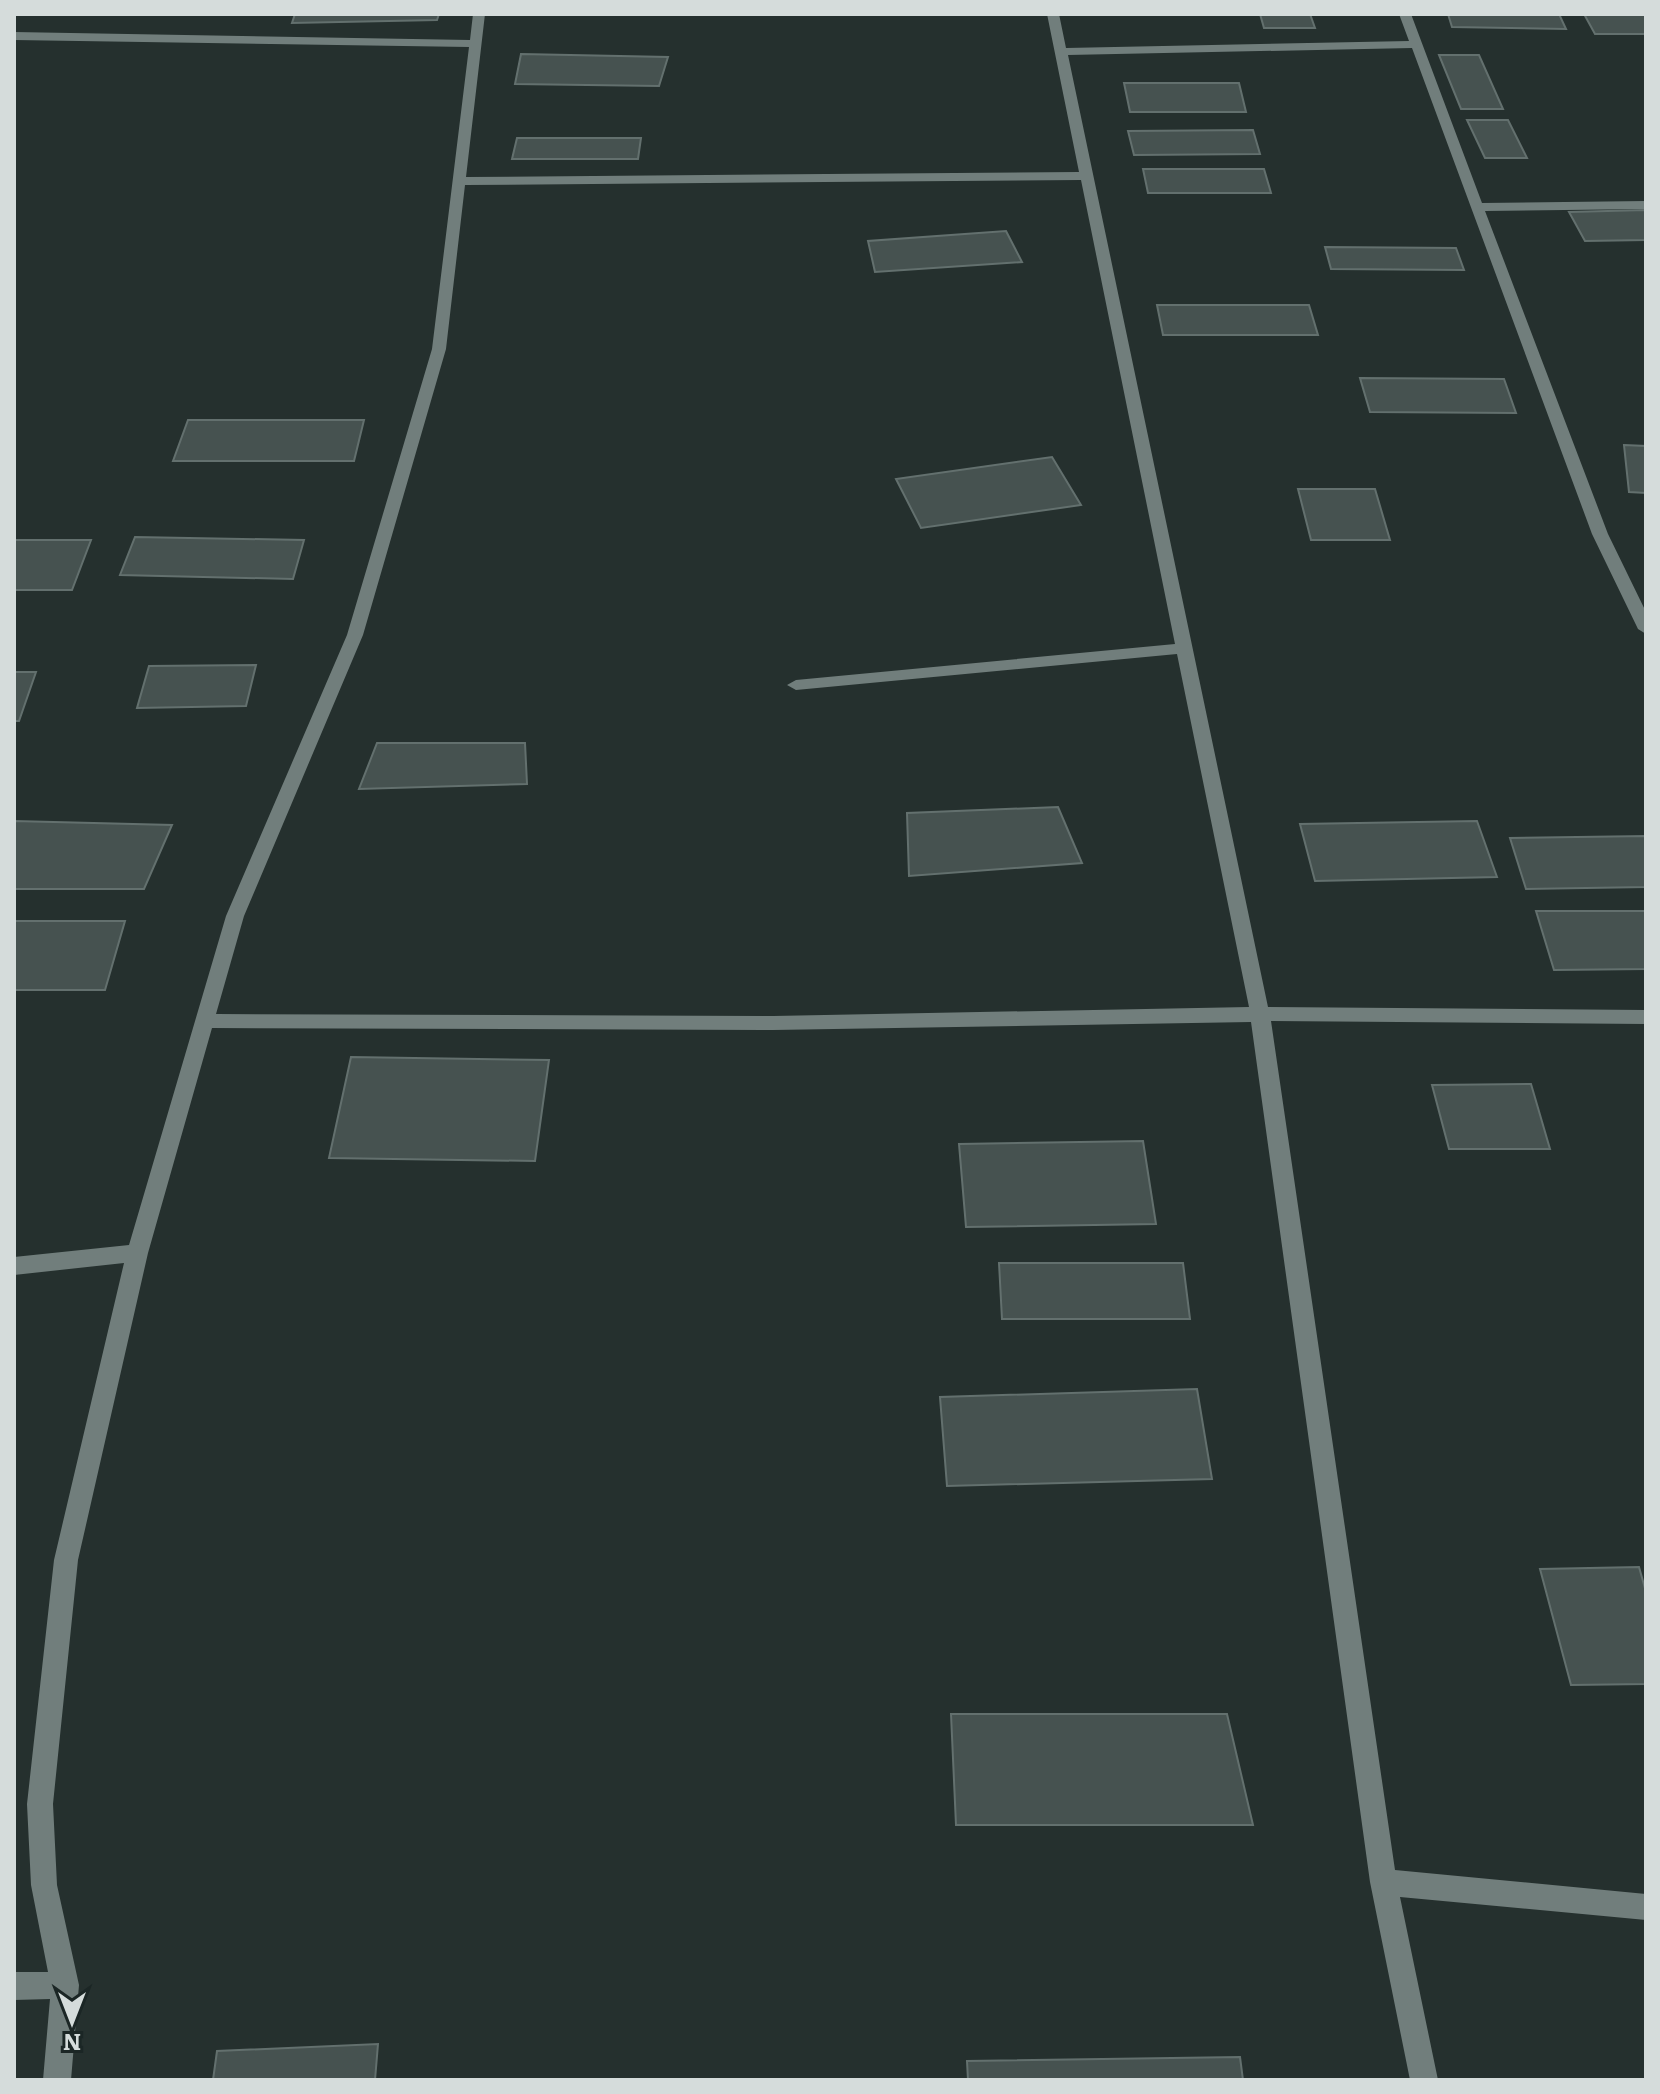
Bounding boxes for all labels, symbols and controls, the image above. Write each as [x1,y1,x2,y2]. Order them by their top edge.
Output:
north arrow [32,1982,112,2062]
text: N [63,2027,81,2060]

